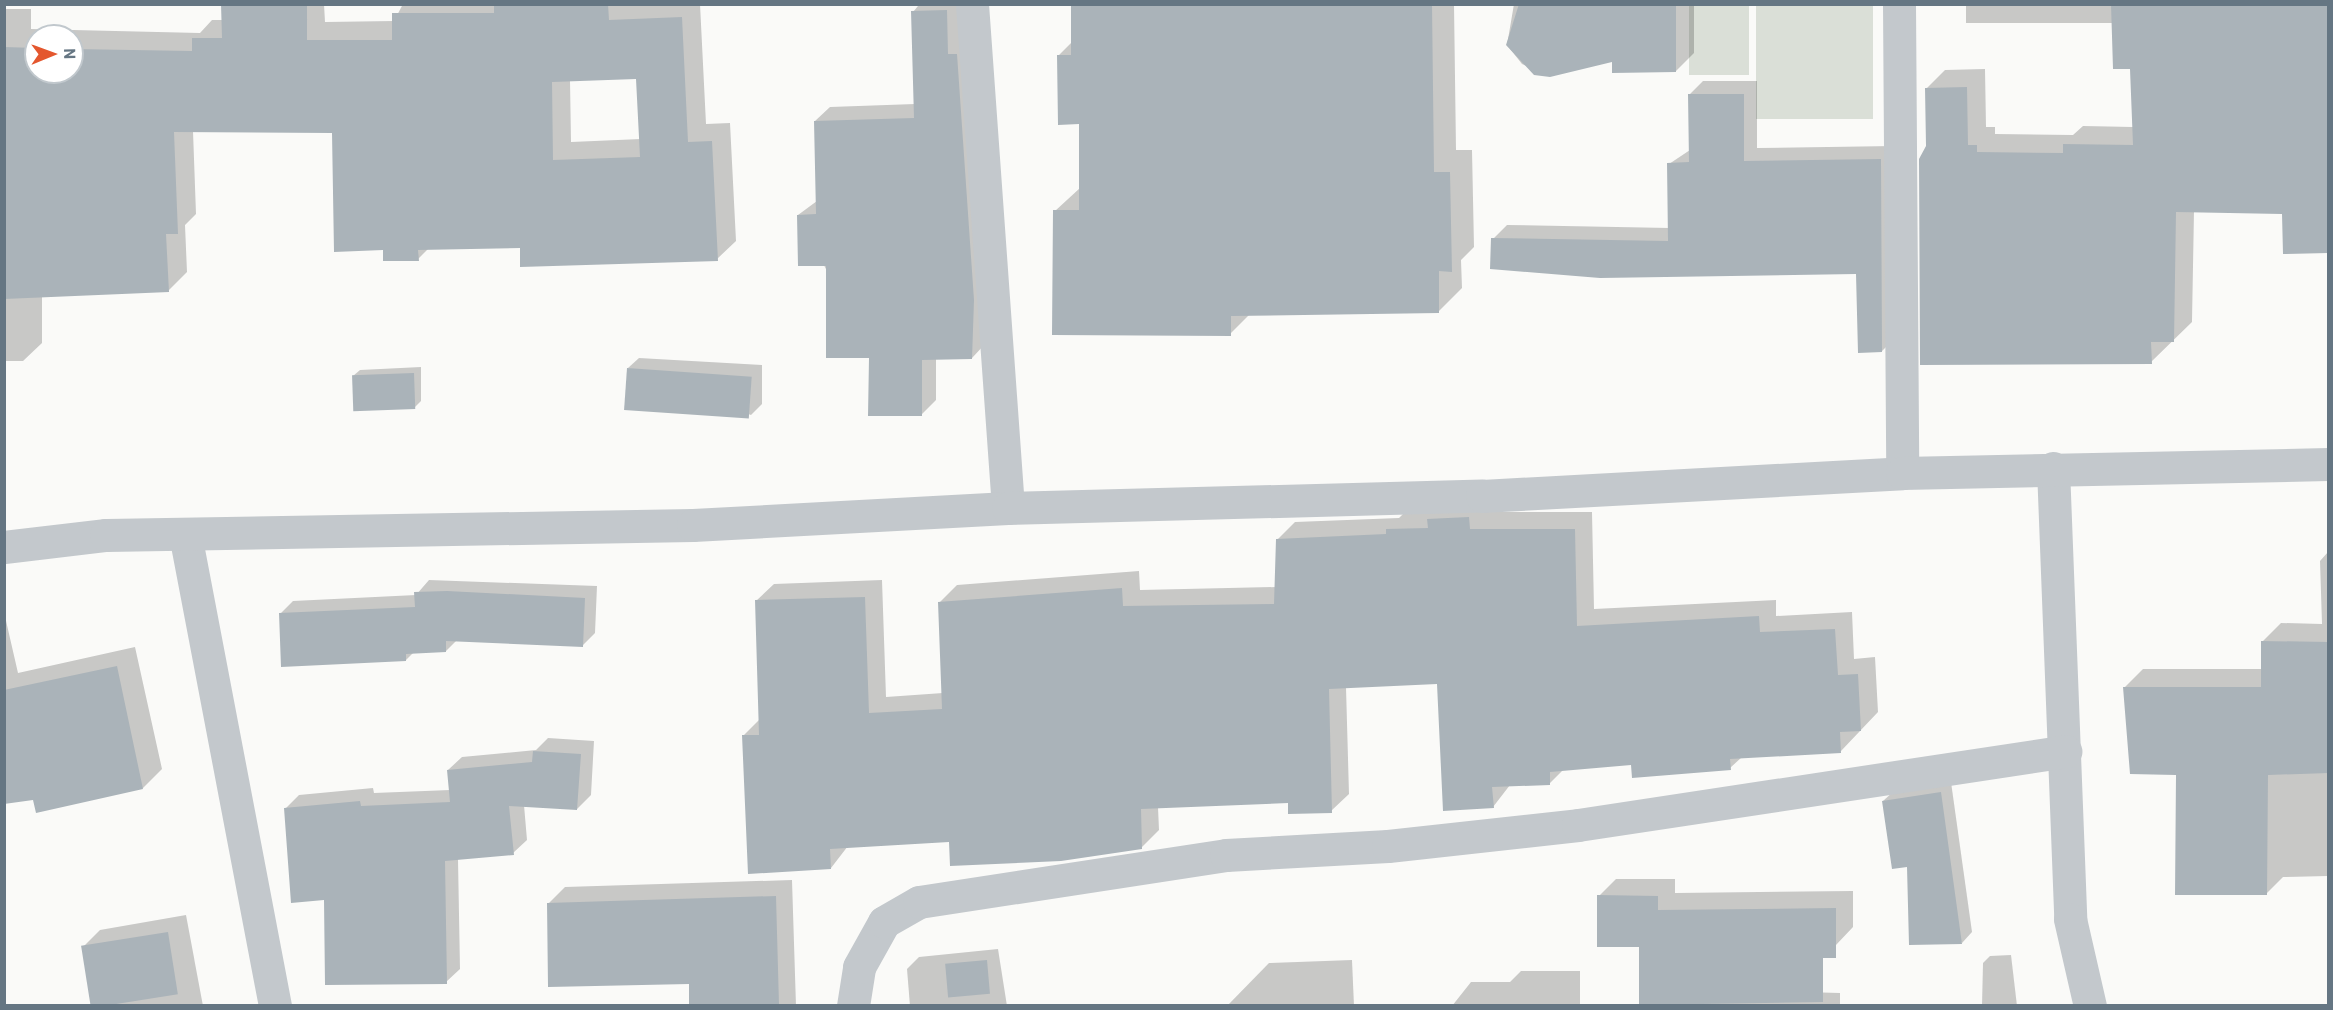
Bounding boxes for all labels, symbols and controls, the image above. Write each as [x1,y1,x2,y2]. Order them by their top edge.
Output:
north arrow [24,24,84,84]
text: N [61,48,80,59]

